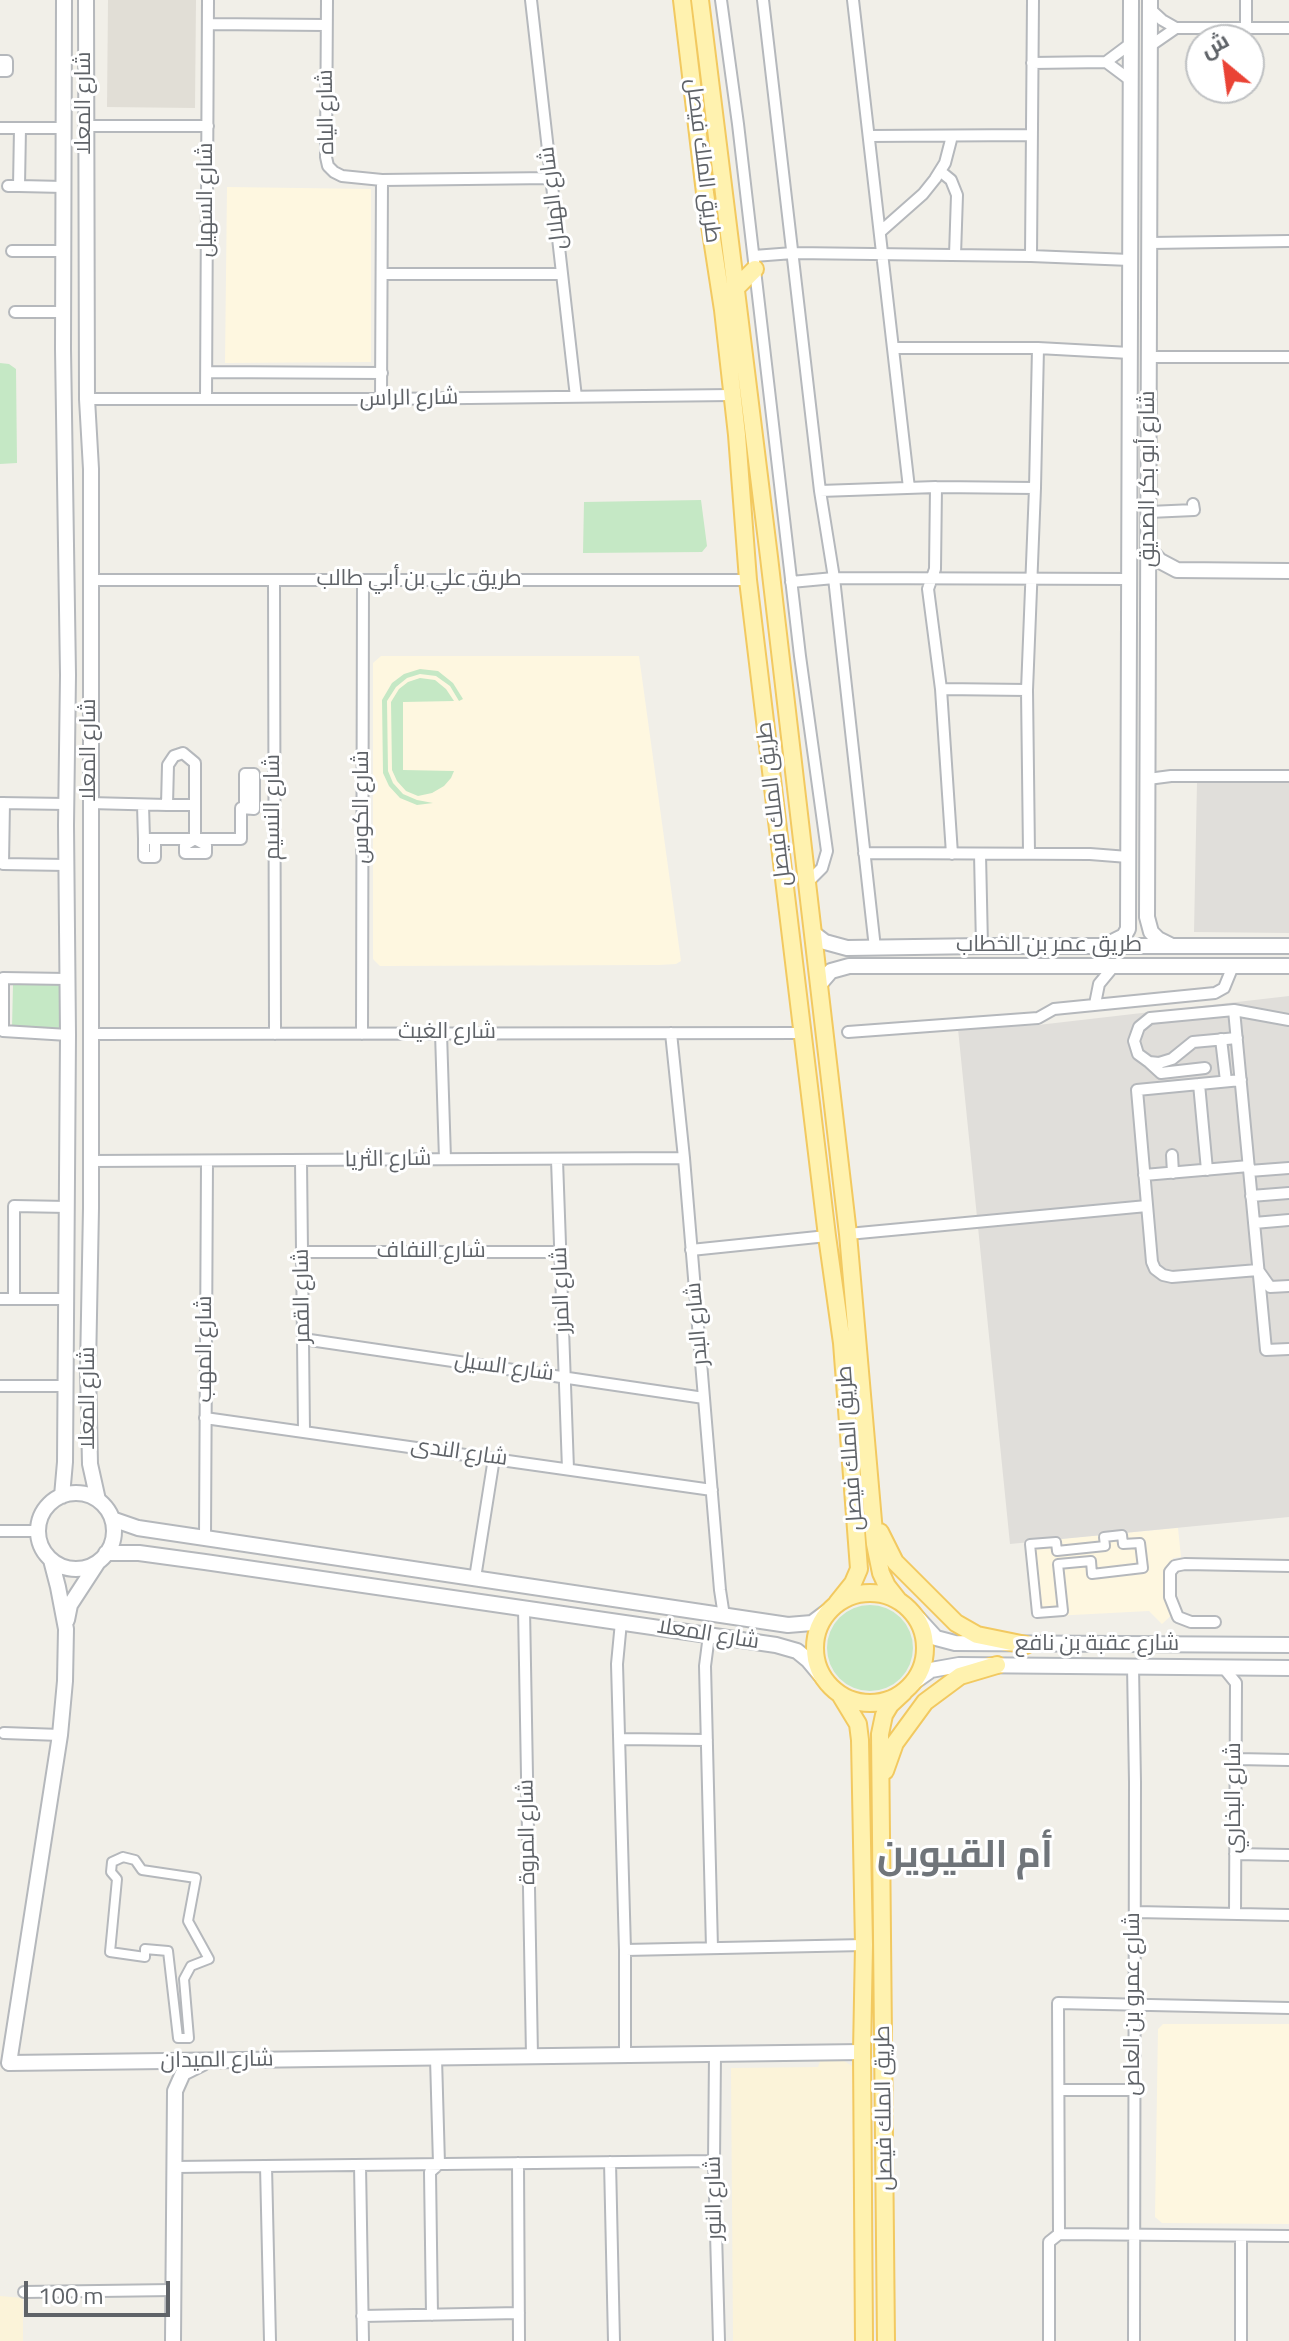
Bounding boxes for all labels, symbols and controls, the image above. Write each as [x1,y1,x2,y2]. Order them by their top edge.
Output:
text: ش [1194,23,1235,66]
north arrow [1185,24,1265,104]
street label: شارع المعلا [72,51,98,155]
street label: شارع الياه [313,69,341,155]
street label: طريق الملك فيصل [679,77,725,245]
street label: شارع السهيل [194,143,220,257]
street label: شارع الهلال [535,145,573,251]
street label: شارع الراس [359,385,459,413]
street label: شارع أبو بكر الصديق [1136,391,1162,567]
street label: طريق علي بن أبي طالب [316,567,522,593]
street label: شارع المعلا [77,698,103,802]
street label: طريق الملك فيصل [752,720,798,888]
street label: شارع الكوس [350,750,376,864]
street label: شارع النسيم [261,754,287,860]
street label: طريق عمر بن الخطاب [956,933,1142,959]
street label: شارع الغيث [398,1020,496,1046]
street label: شارع الثريا [344,1146,432,1174]
street label: شارع النفاف [376,1239,486,1265]
street label: شارع المزر [547,1246,577,1334]
street label: شارع القمر [289,1248,317,1344]
street label: شارع البدر [681,1281,715,1367]
street label: شارع المهب [193,1296,219,1402]
street label: شارع المعلا [76,1346,102,1450]
street label: شارع السيل [453,1348,555,1388]
street label: طريق الملك فيصل [832,1365,870,1531]
street label: شارع الندى [409,1433,509,1473]
street label: شارع المعلا [655,1614,761,1656]
street label: شارع عقبة بن نافع [1015,1632,1179,1658]
street label: شارع البخاري [1222,1742,1248,1854]
street label: شارع المروة [514,1779,542,1885]
district label: أم القيوين [877,1835,1053,1881]
street label: شارع عمرو بن العاص [1121,1912,1147,2096]
street label: طريق الملك فيصل [870,2025,900,2191]
street label: شارع الميدان [160,2047,274,2075]
street label: شارع النور [701,2156,729,2240]
scale bar [28,2265,174,2315]
text: 100 m [38,2277,104,2313]

